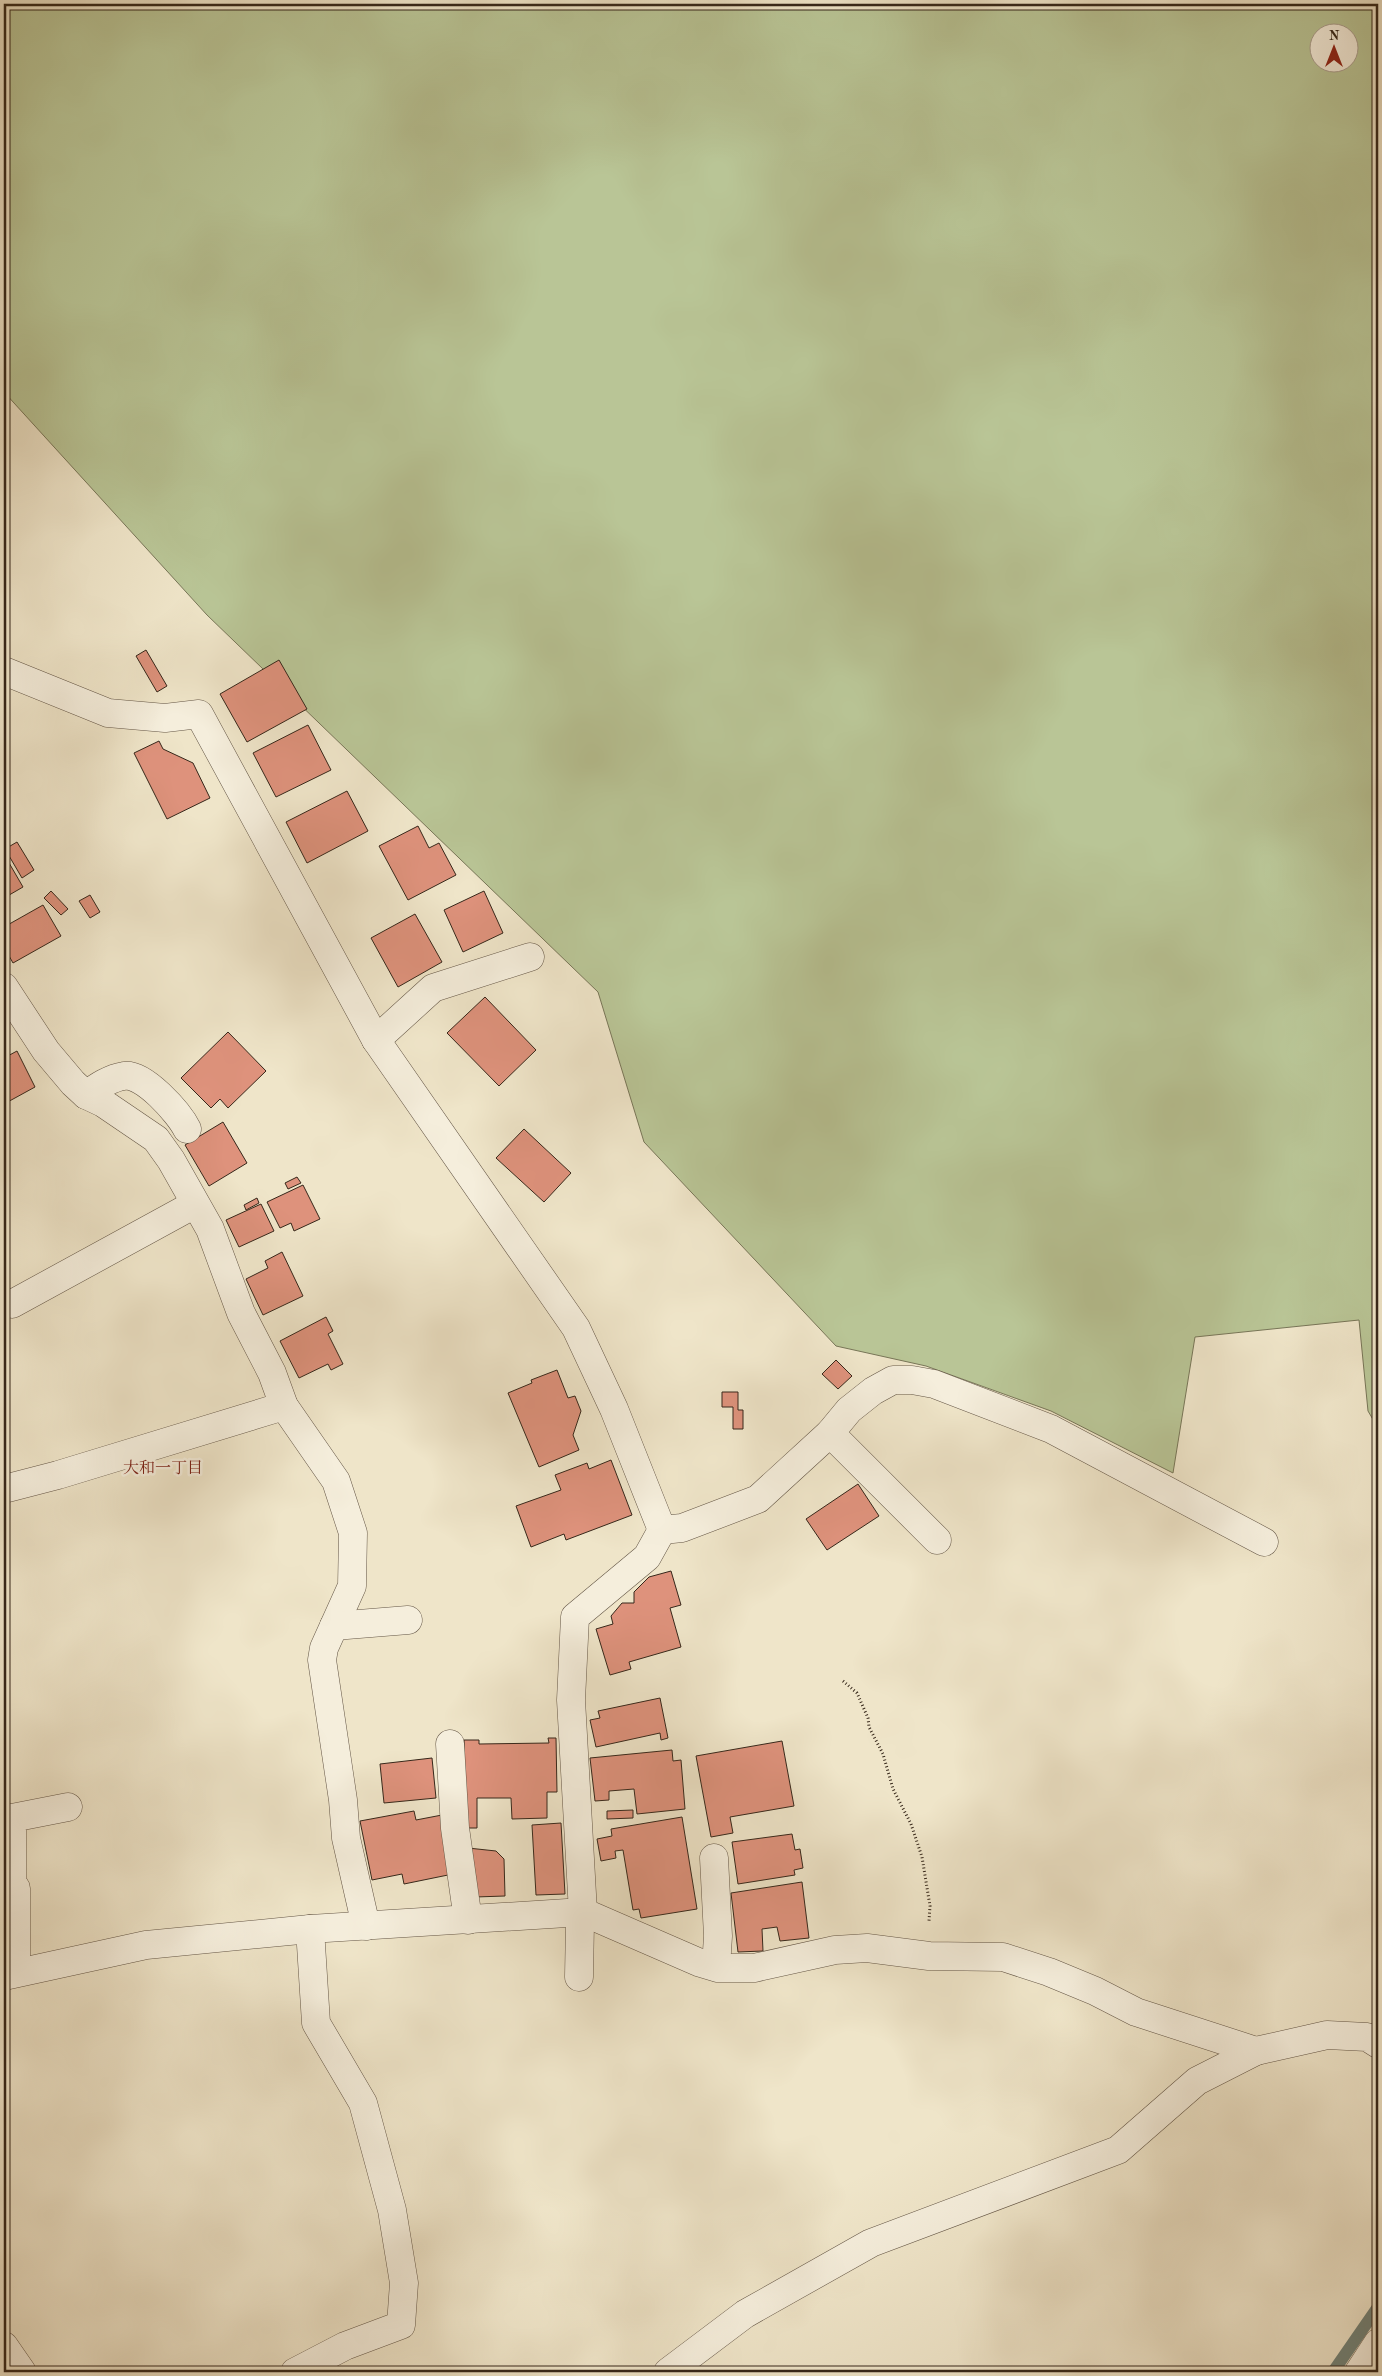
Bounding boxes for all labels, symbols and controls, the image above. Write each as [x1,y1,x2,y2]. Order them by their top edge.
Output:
north arrow [1310,22,1360,72]
text: N [1329,29,1340,43]
district label: 大和一丁目 [123,1459,203,1477]

